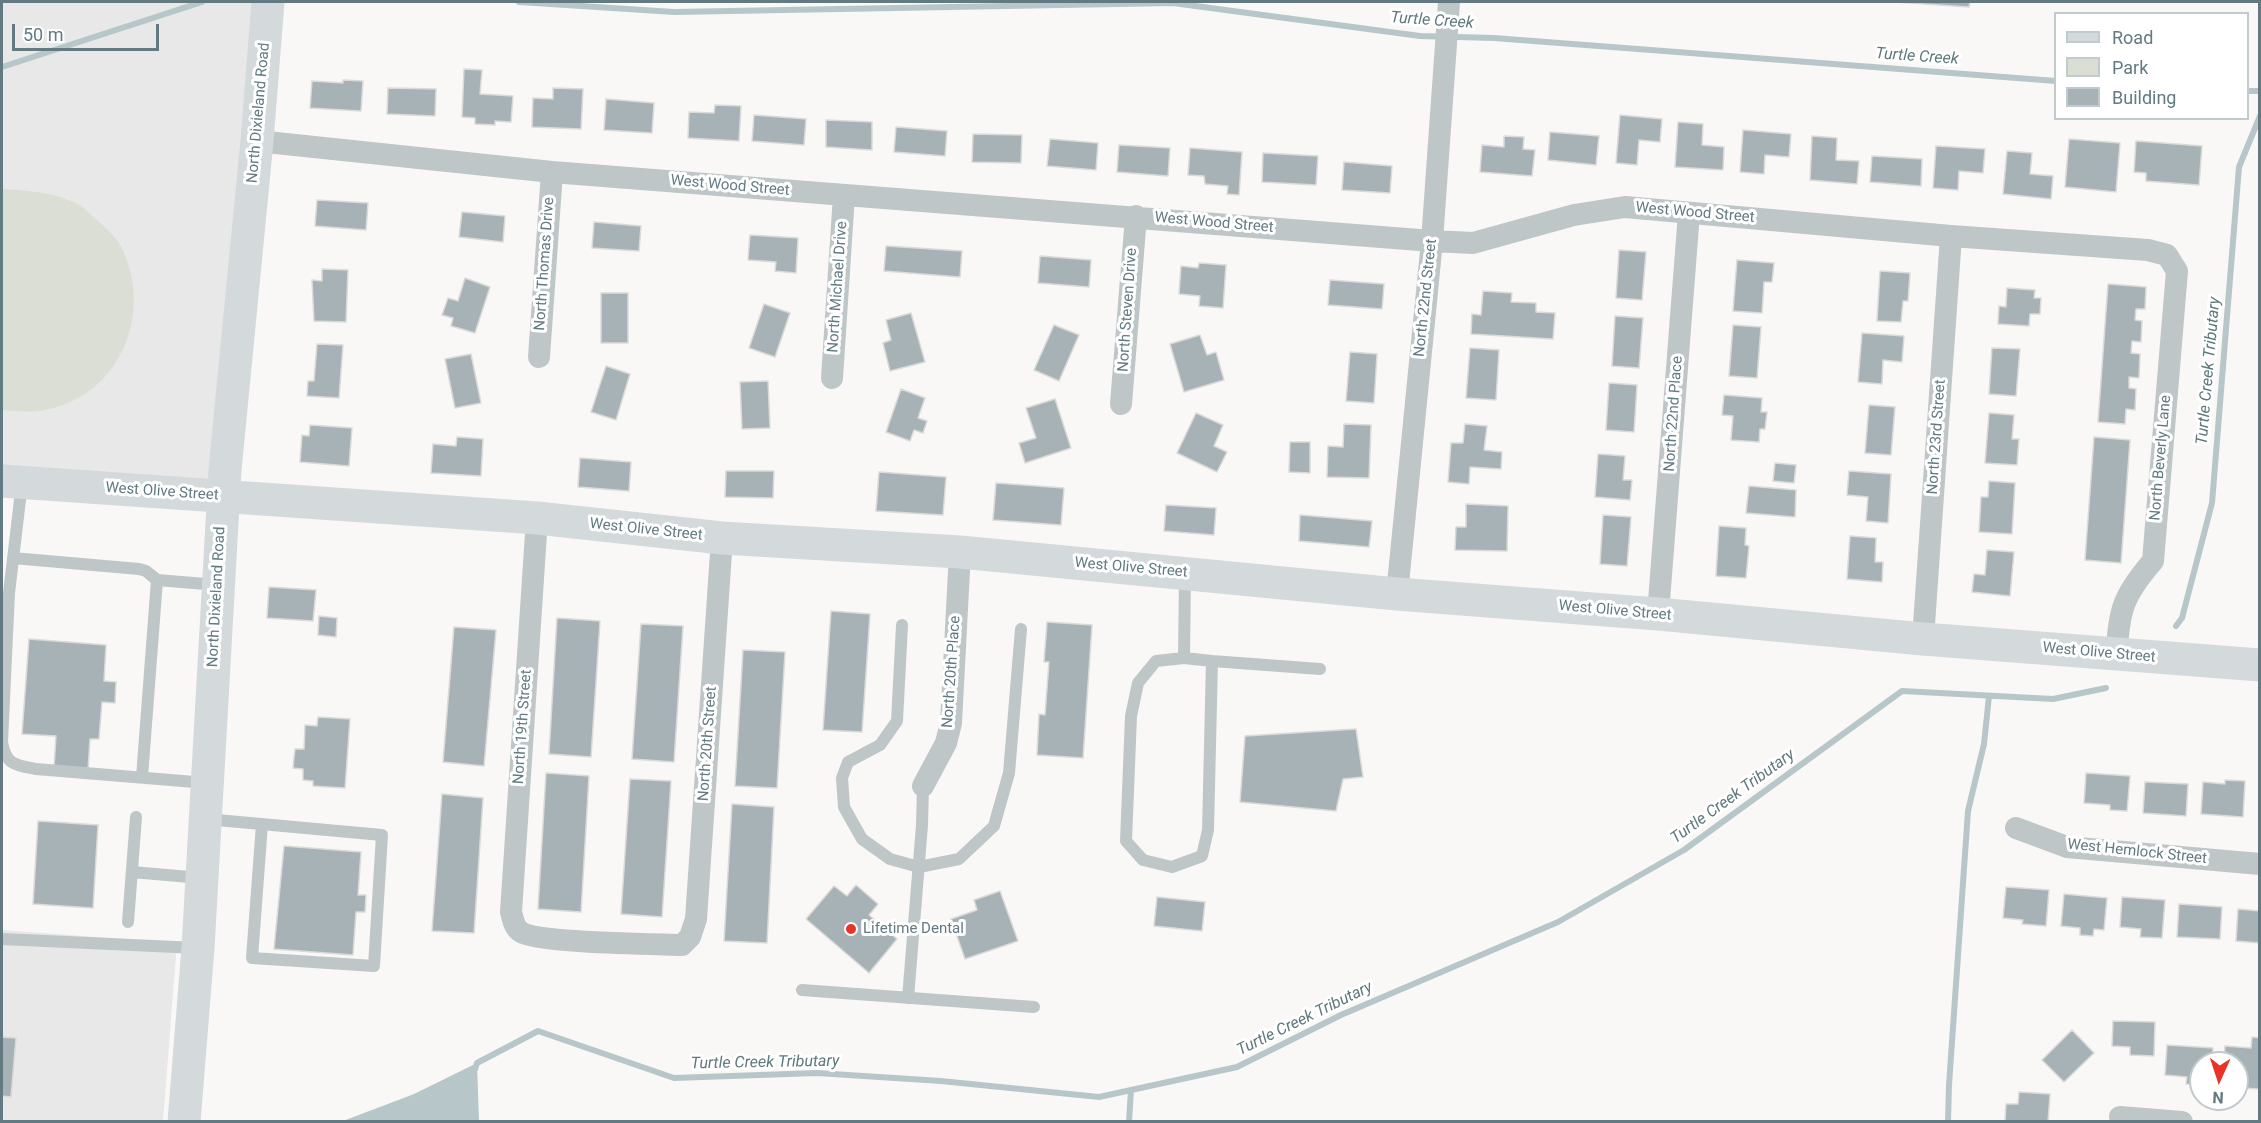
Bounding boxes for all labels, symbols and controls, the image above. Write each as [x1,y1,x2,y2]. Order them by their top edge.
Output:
water label: Turtle Creek [1390,9,1474,33]
scale bar [15,12,162,50]
legend [2054,12,2249,120]
text: 50 m [23,24,63,45]
text: Road [2112,27,2153,48]
street label: North Dixieland Road [244,42,274,184]
water label: Turtle Creek [1875,45,1959,69]
text: Park [2112,57,2148,78]
text: Building [2112,87,2176,108]
street label: West Wood Street [670,172,790,200]
street label: North Thomas Drive [531,197,559,331]
street label: West Wood Street [1635,199,1755,227]
street label: West Wood Street [1154,209,1274,237]
street label: North Michael Drive [824,221,852,353]
street label: North 22nd Street [1411,238,1441,358]
street label: North Steven Drive [1115,247,1141,373]
water label: Turtle Creek Tributary [2193,296,2225,446]
street label: North 22nd Place [1661,356,1687,472]
street label: North 23rd Street [1924,379,1950,495]
street label: North Beverly Lane [2147,394,2175,522]
street label: West Olive Street [105,479,219,505]
street label: West Olive Street [589,515,703,545]
street label: North Dixieland Road [204,526,230,668]
street label: West Olive Street [1074,554,1188,582]
street label: West Olive Street [1558,597,1672,625]
street label: North 20th Place [939,615,965,729]
street label: West Olive Street [2042,639,2156,667]
street label: North 19th Street [510,669,536,785]
street label: North 20th Street [695,686,721,802]
water label: Turtle Creek Tributary [1667,746,1799,848]
street label: West Hemlock Street [2066,836,2208,868]
place label: Lifetime Dental [863,920,964,938]
marker: Lifetime Dental [844,922,858,936]
water label: Turtle Creek Tributary [1234,978,1376,1060]
north arrow [2189,1051,2249,1111]
water label: Turtle Creek Tributary [691,1052,839,1074]
text: N [2212,1088,2224,1107]

